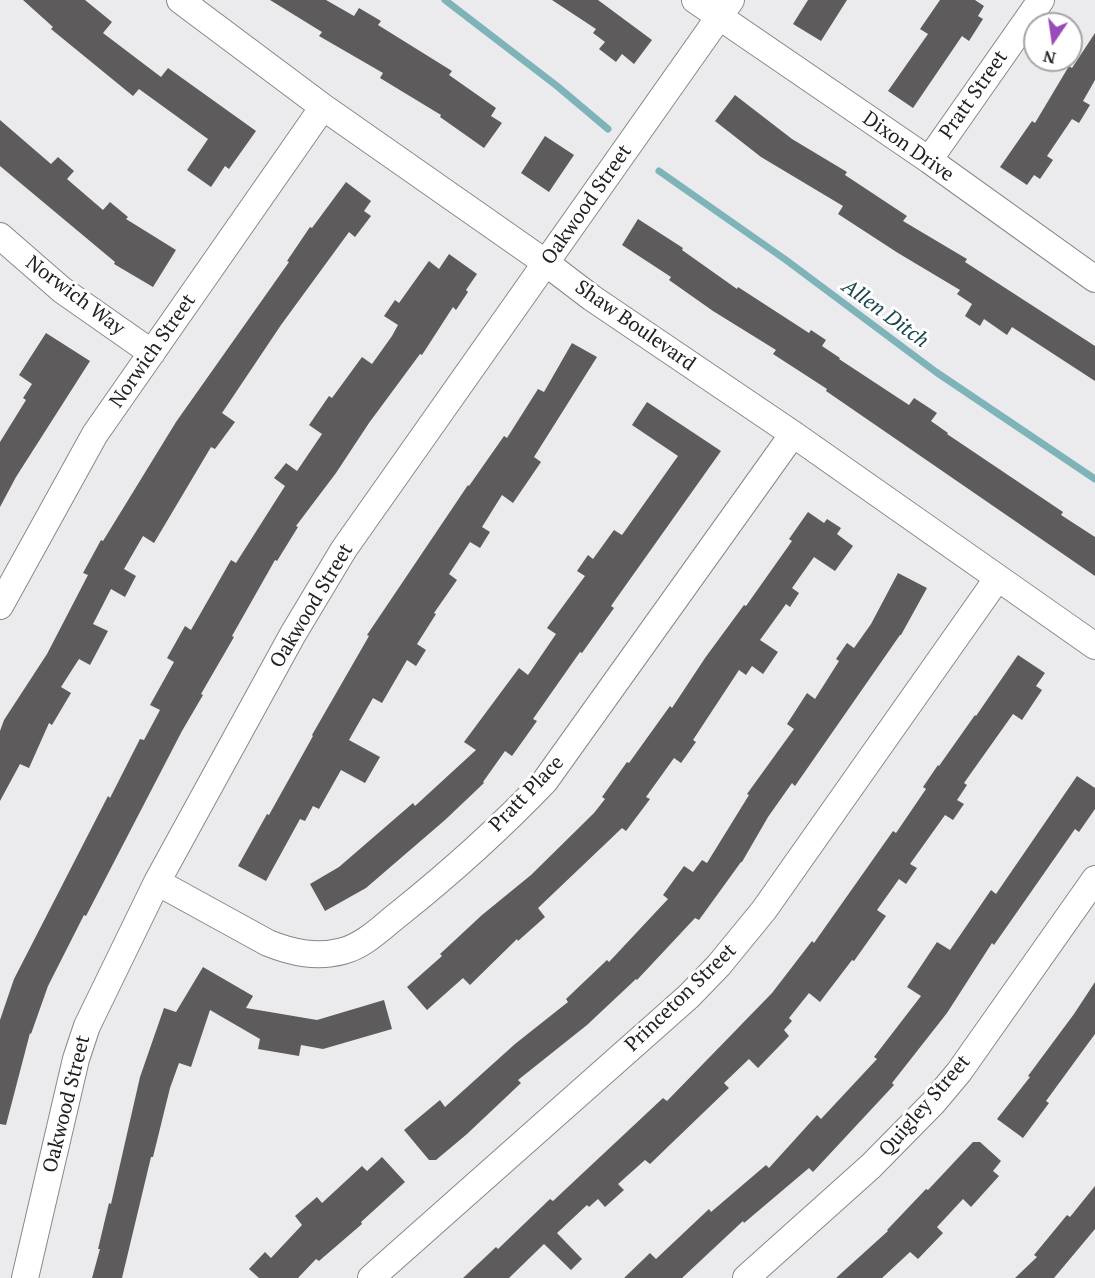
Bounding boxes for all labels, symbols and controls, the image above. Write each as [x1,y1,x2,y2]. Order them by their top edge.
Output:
north arrow [1023,12,1083,72]
street label: Pratt Street [935,46,1013,144]
text: N [1041,46,1058,70]
street label: Dixon Drive [858,107,958,187]
street label: Oakwood Street [537,140,637,270]
street label: Norwich Way [21,251,129,341]
water label: Allen Ditch [837,274,933,354]
street label: Shaw Boulevard [570,276,700,376]
street label: Norwich Street [105,289,201,413]
street label: Oakwood Street [265,539,359,673]
street label: Pratt Place [485,751,569,837]
street label: Princeton Street [620,939,742,1057]
street label: Oakwood Street [38,1033,96,1175]
street label: Quigley Street [874,1050,976,1162]

